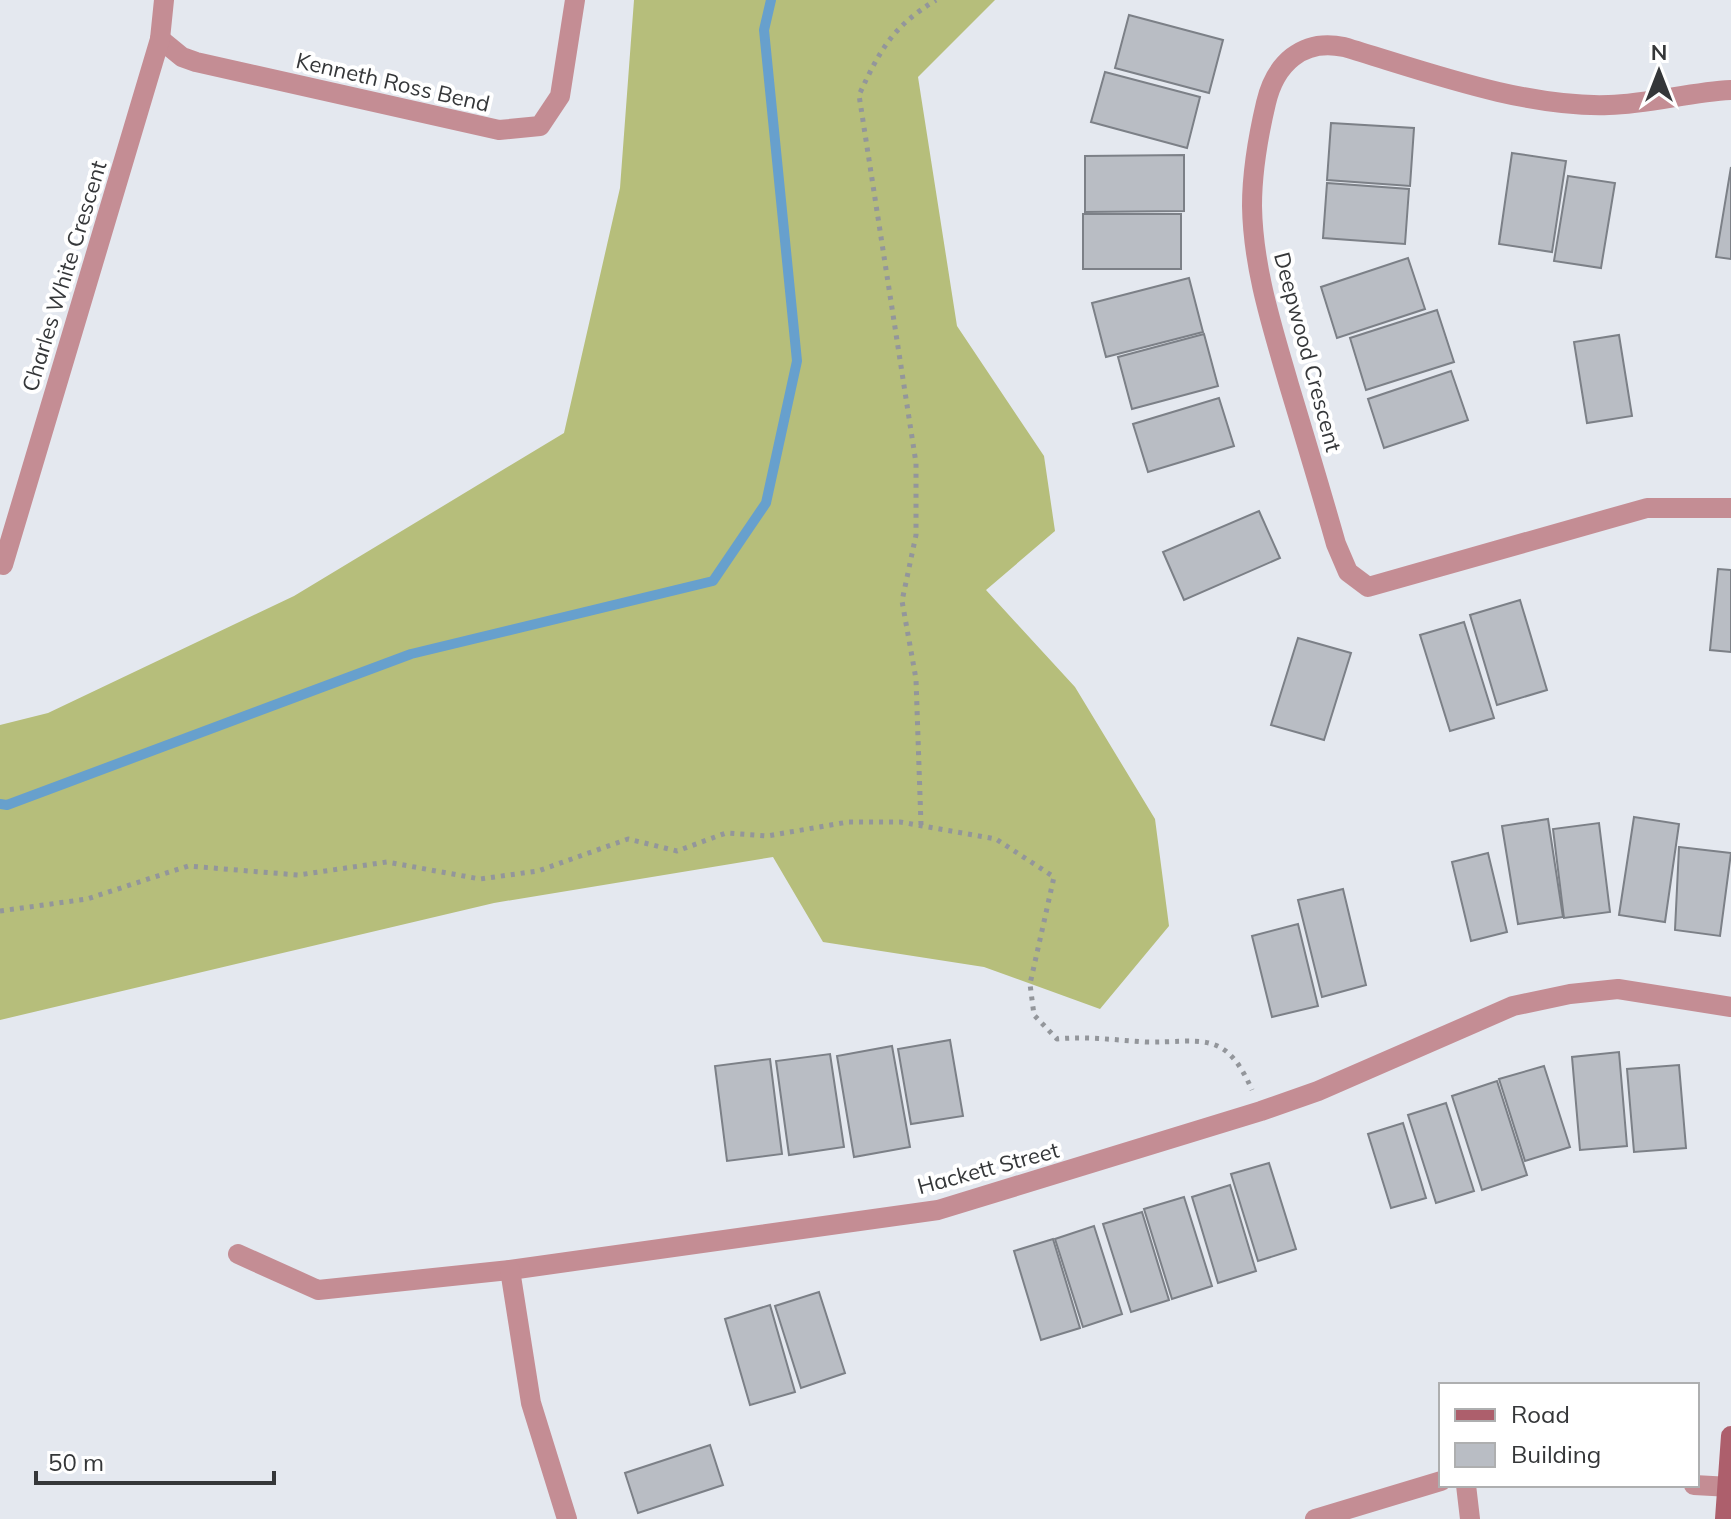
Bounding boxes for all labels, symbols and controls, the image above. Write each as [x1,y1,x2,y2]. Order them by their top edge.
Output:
north arrow [1619,32,1699,112]
text: N [1651,38,1667,66]
street label: Kenneth Ross Bend [293,46,493,118]
street label: Charles White Crescent [16,157,113,395]
street label: Deepwood Crescent [1268,249,1348,455]
street label: Hackett Street [914,1136,1062,1200]
legend [1439,1383,1699,1487]
text: Road [1511,1399,1570,1429]
scale bar [36,1435,274,1485]
text: Building [1511,1439,1601,1469]
text: 50 m [48,1447,104,1477]

